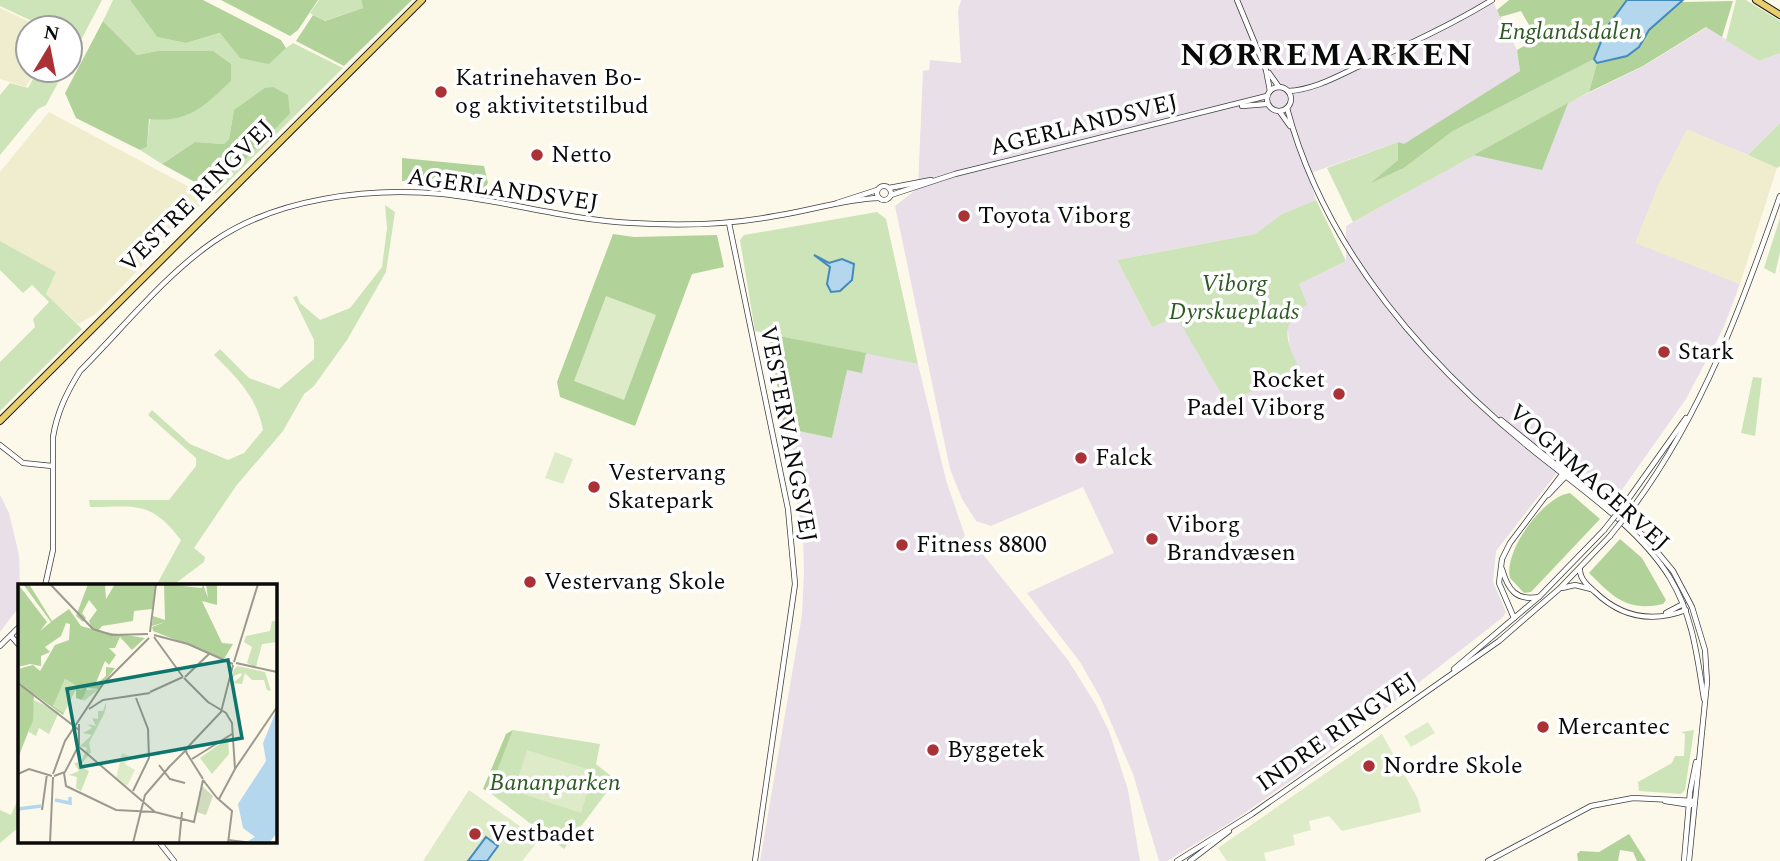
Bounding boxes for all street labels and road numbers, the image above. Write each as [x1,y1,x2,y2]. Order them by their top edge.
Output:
street label: AGERLANDSVEJ [986,84,1182,166]
street label: VESTRE RINGVEJ [112,111,282,281]
street label: AGERLANDSVEJ [405,159,601,221]
street label: VESTERVANGSVEJ [749,323,827,545]
street label: VOGNMAGERVEJ [1500,396,1678,560]
street label: INDRE RINGVEJ [1249,663,1425,801]

